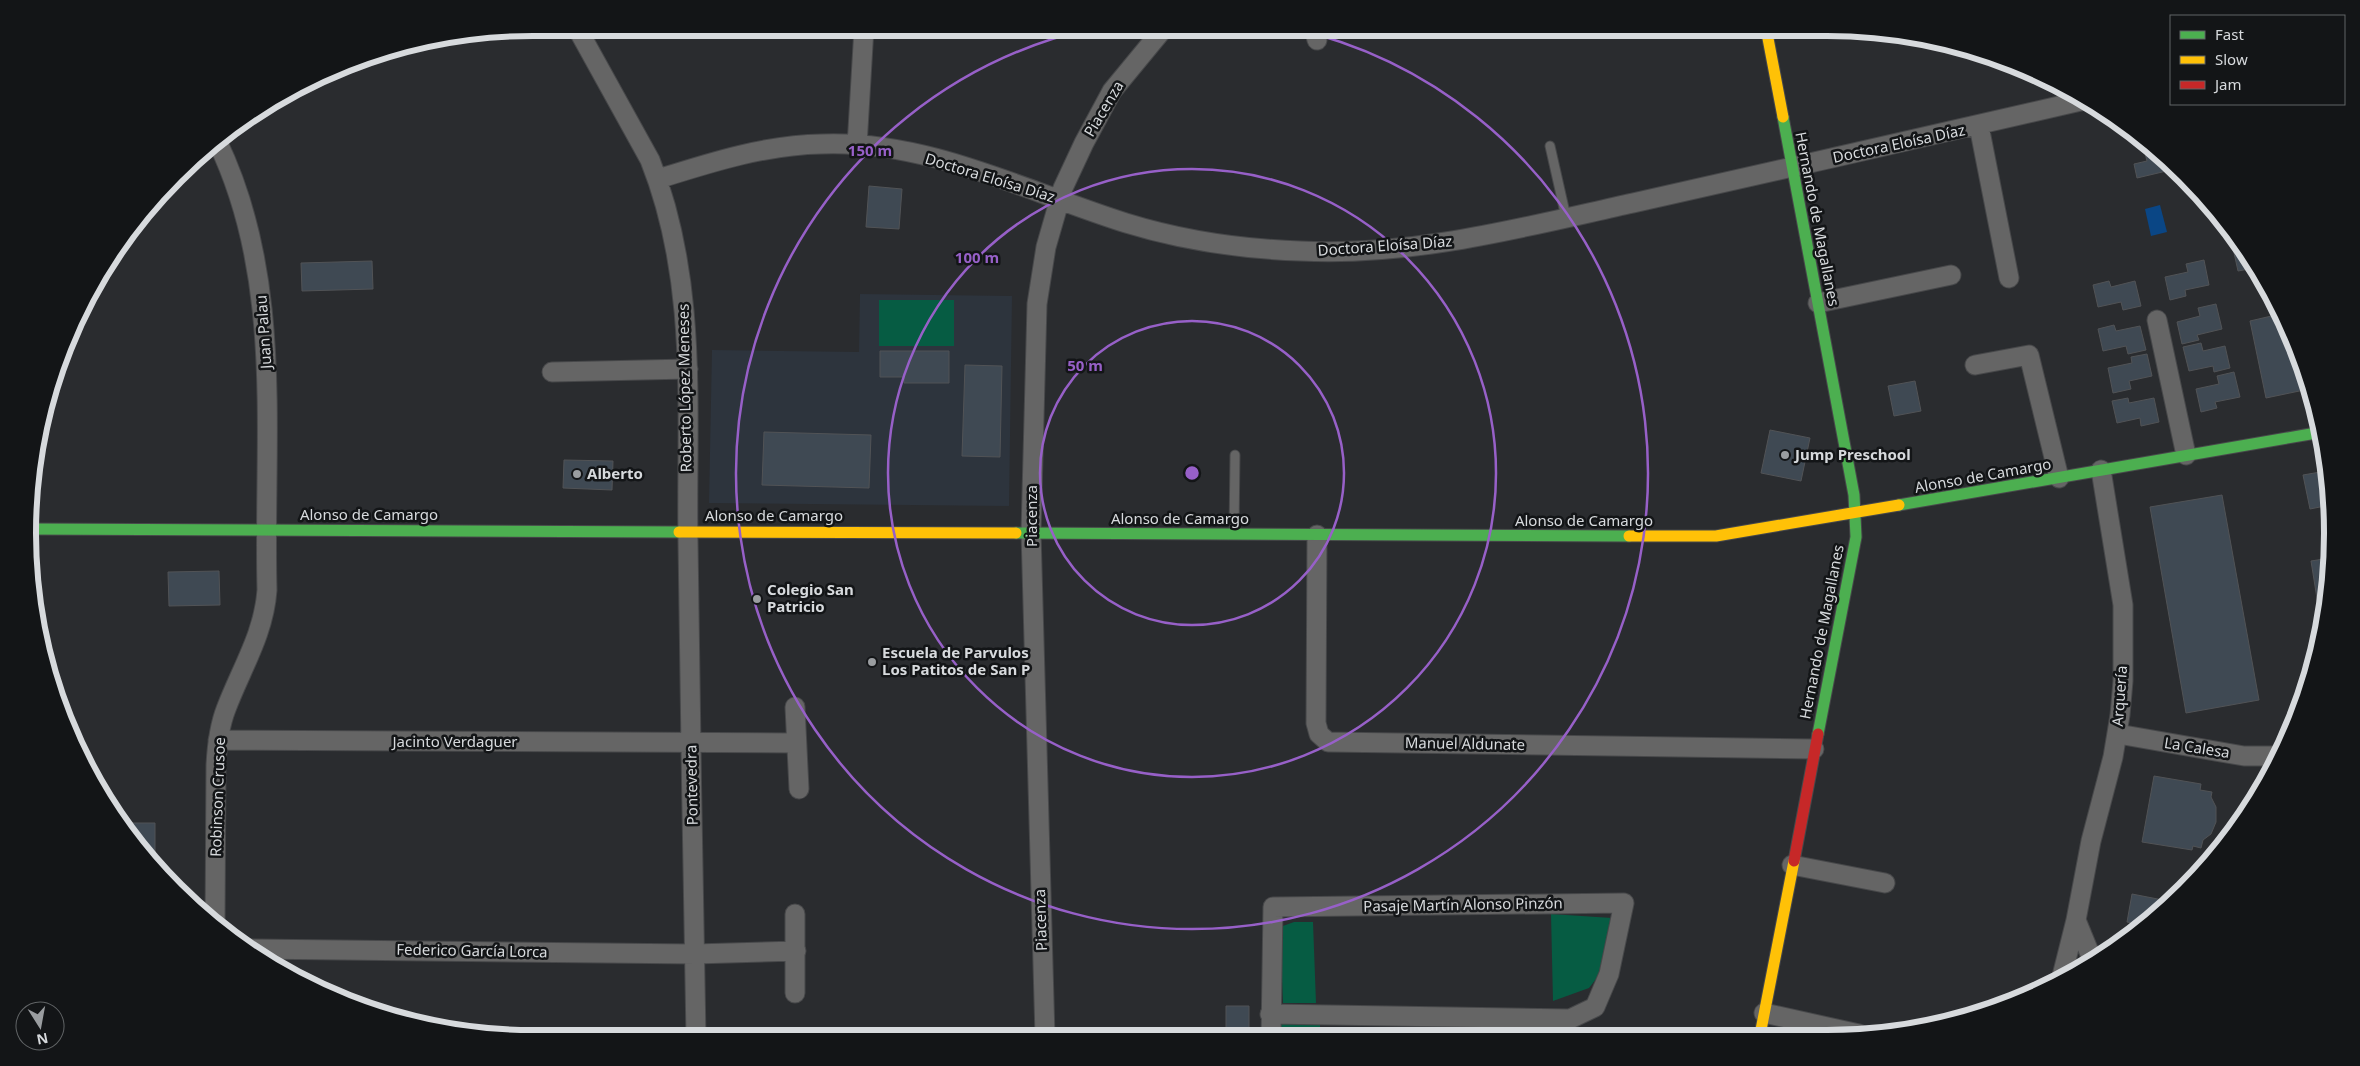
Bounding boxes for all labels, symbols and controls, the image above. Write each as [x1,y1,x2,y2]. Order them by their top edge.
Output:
legend [2170,15,2345,105]
text: Fast [2215,24,2244,44]
text: Slow [2215,49,2248,69]
text: Jam [2213,74,2242,94]
street label: Piacenza [1079,77,1128,140]
street label: Doctora Eloísa Díaz [1831,119,1967,167]
street label: Hernando de Magallanes [1791,130,1845,308]
text: 150 m [848,140,892,160]
street label: Doctora Eloísa Díaz [923,148,1058,206]
street label: Doctora Eloísa Díaz [1317,230,1453,260]
text: 100 m [955,247,999,267]
street label: Juan Palau [250,294,276,372]
street label: Roberto López Meneses [673,303,695,473]
text: 50 m [1067,355,1103,375]
place label: Jump Preschool [1793,444,1911,464]
marker: Jump Preschool [1779,449,1791,461]
street label: Alonso de Camargo [1913,453,2053,497]
place label: Alberto [587,463,643,483]
centre of rings [1183,464,1201,482]
marker: Alberto [571,468,583,480]
street label: Piacenza [1021,485,1041,547]
street label: Alonso de Camargo [300,504,438,524]
street label: Alonso de Camargo [705,505,843,525]
street label: Alonso de Camargo [1111,508,1249,528]
street label: Alonso de Camargo [1515,510,1653,530]
street label: Hernando de Magallanes [1794,543,1848,721]
place label: Colegio San Patricio [767,579,854,616]
marker: Colegio San Patricio [751,593,763,605]
place label: Escuela de Parvulos Los Patitos de San P [882,642,1030,679]
marker: Escuela de Parvulos Los Patitos de San P [866,656,878,668]
street label: Arquería [2107,665,2131,727]
street label: Jacinto Verdaguer [390,731,518,751]
street label: Manuel Aldunate [1405,732,1525,754]
street label: La Calesa [2163,732,2231,762]
street label: Robinson Crusoe [205,737,229,857]
street label: Pontevedra [680,745,702,825]
street label: Piacenza [1029,889,1051,951]
street label: Pasaje Martín Alonso Pinzón [1363,892,1563,916]
street label: Federico García Lorca [396,939,548,961]
north arrow [15,1001,65,1051]
text: N [35,1029,50,1050]

